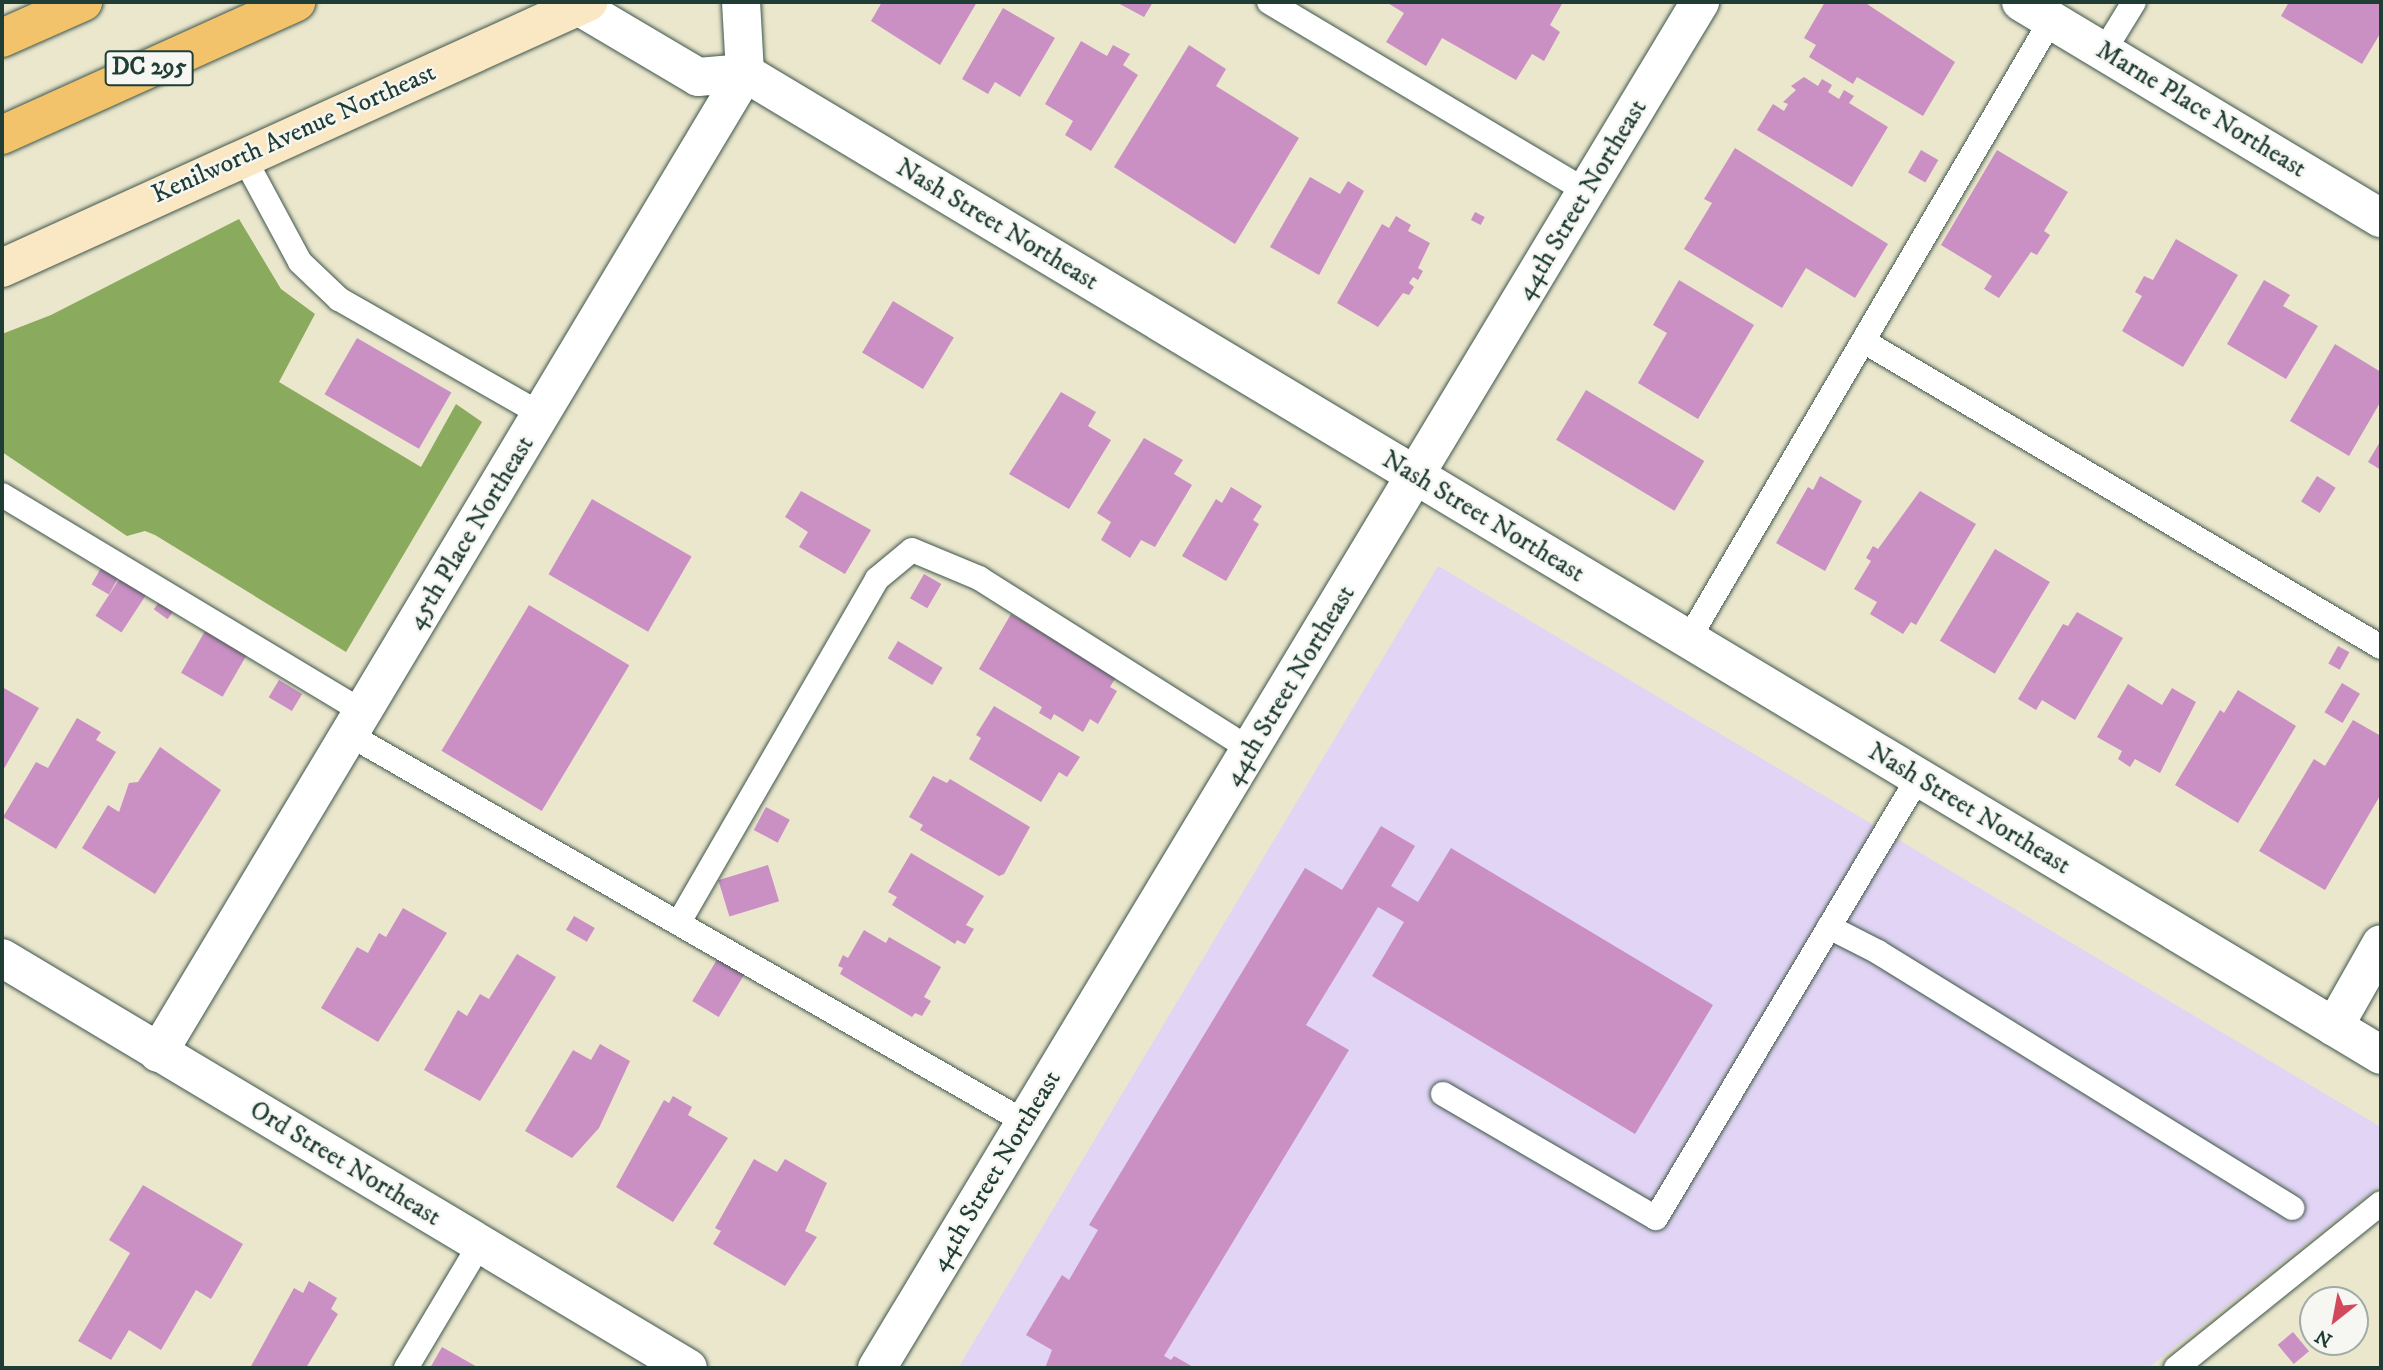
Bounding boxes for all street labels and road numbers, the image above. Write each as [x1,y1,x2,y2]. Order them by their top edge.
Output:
street label: Marne Place Northeast [2090,35,2312,185]
road number: DC 295 [104,47,194,88]
street label: Kenilworth Avenue Northeast [147,57,441,211]
street label: 44th Street Northeast [1510,94,1654,306]
street label: Nash Street Northeast [890,152,1104,298]
street label: 45th Place Northeast [401,431,541,635]
street label: Nash Street Northeast [1376,444,1590,590]
street label: 44th Street Northeast [1218,580,1362,792]
street label: Nash Street Northeast [1862,736,2076,882]
street label: 44th Street Northeast [924,1065,1068,1277]
street label: Ord Street Northeast [244,1095,446,1233]

